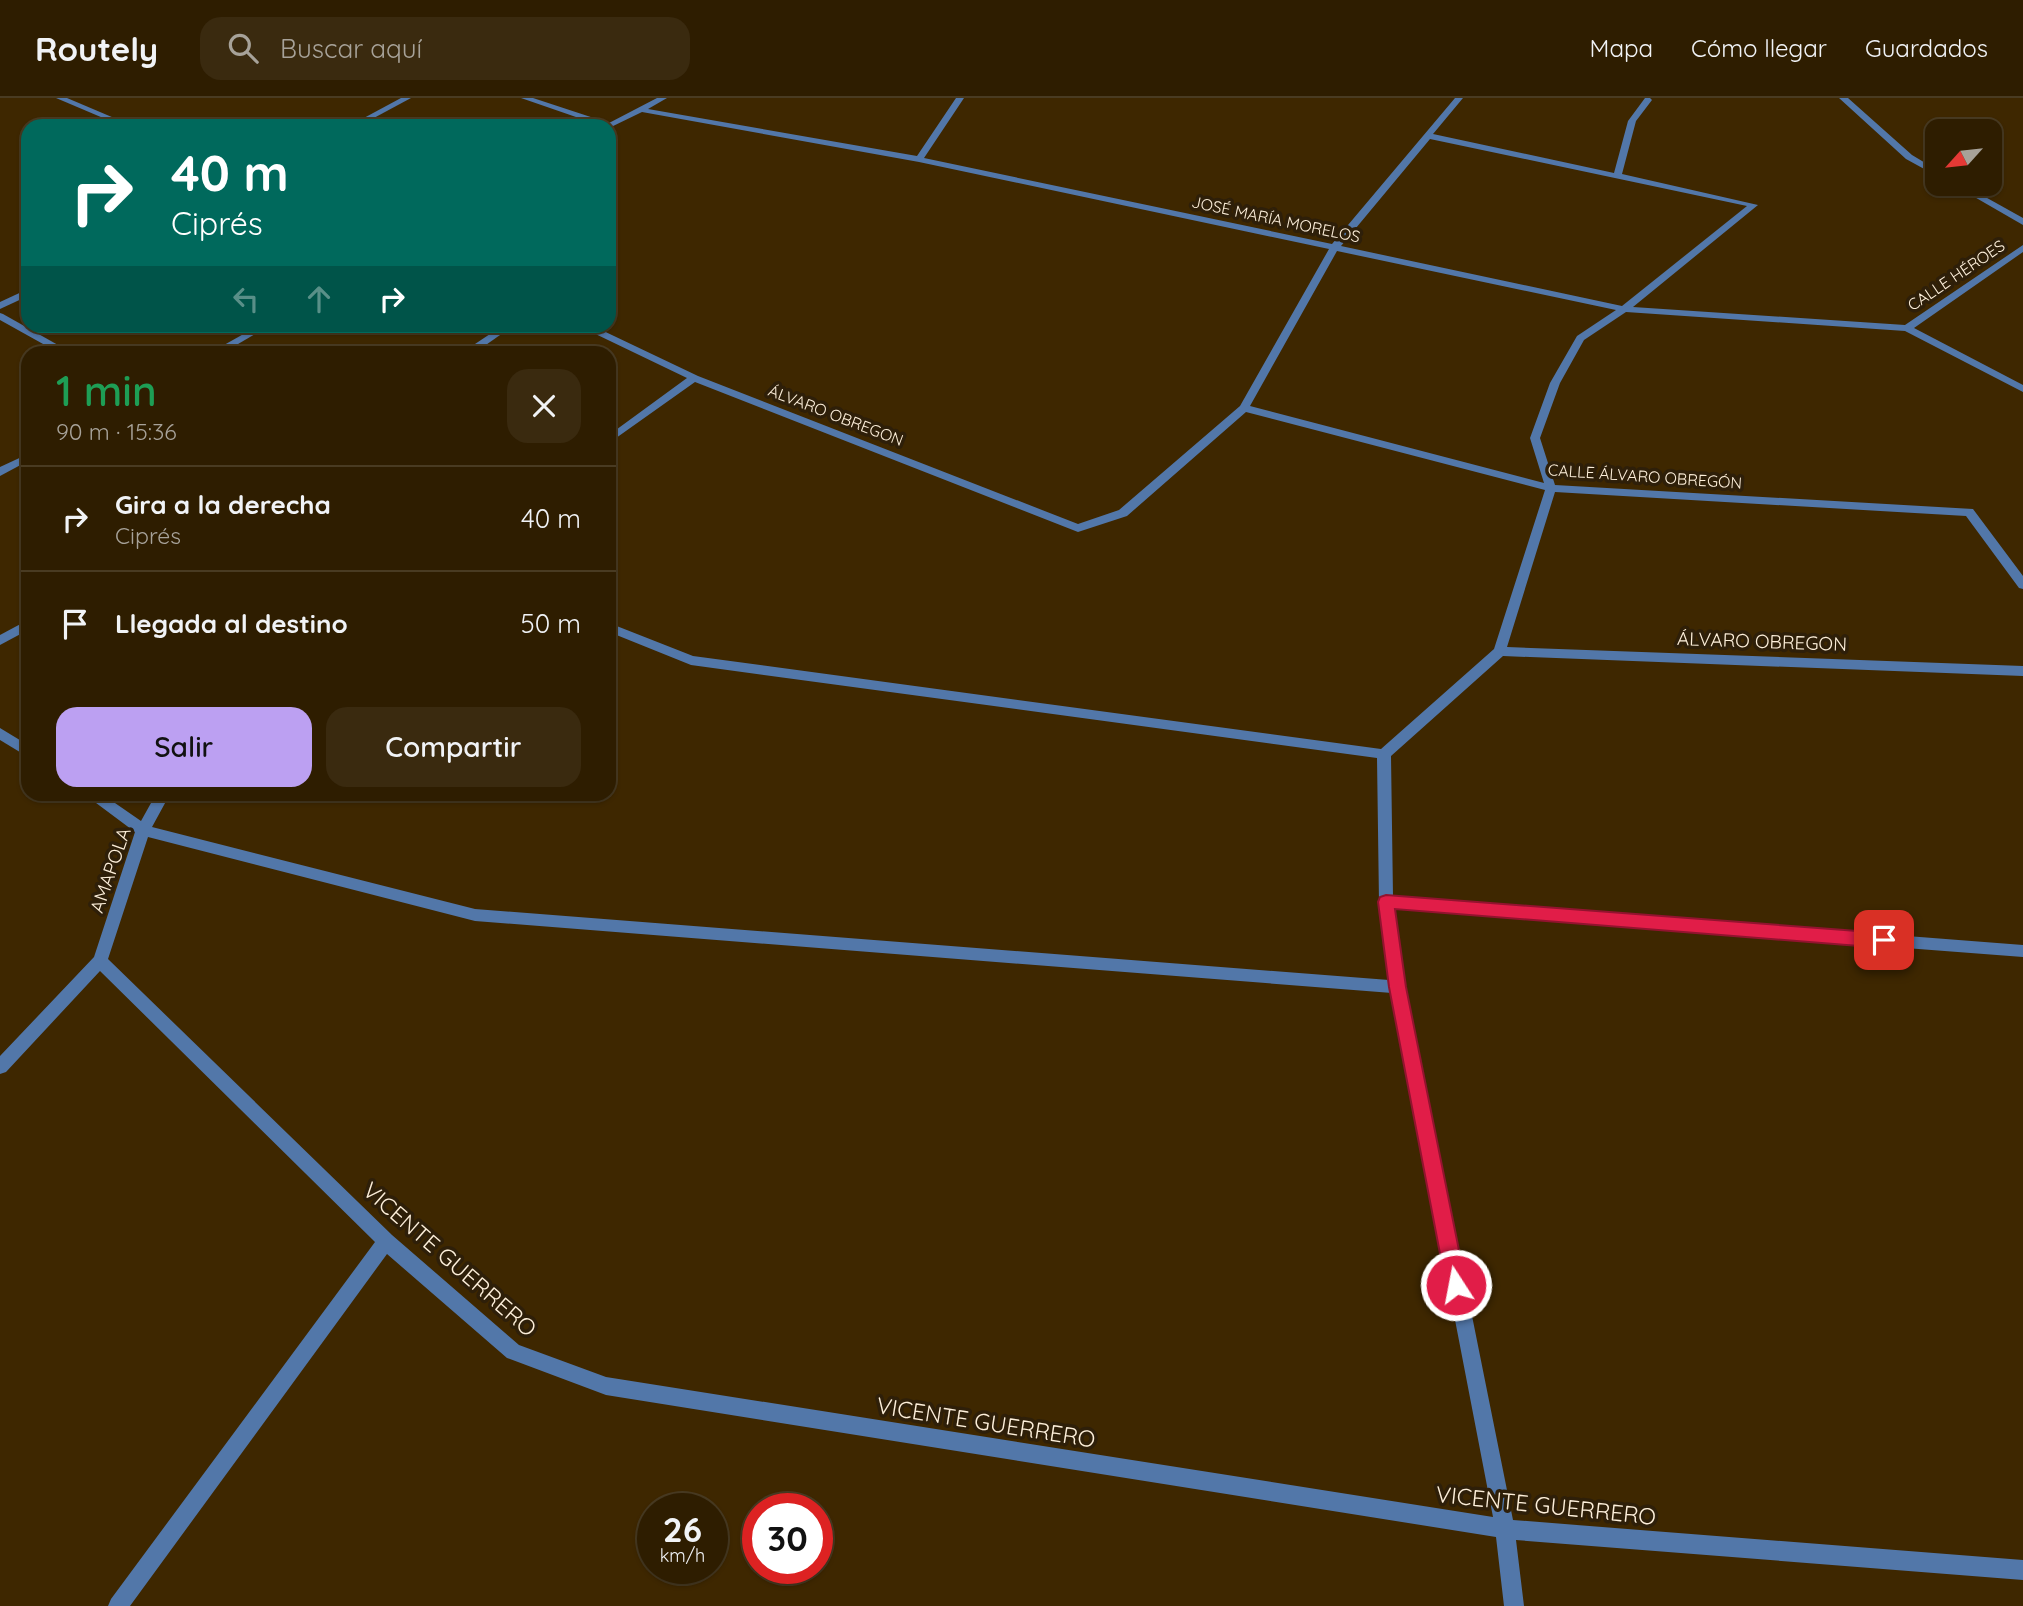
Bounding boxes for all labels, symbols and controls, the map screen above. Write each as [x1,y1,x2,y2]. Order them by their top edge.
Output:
search box [200,17,690,80]
text: Routely [35,28,158,69]
icon: search [224,29,262,67]
text: Buscar aquí [280,32,422,65]
text: Mapa [1590,33,1653,63]
text: Cómo llegar [1691,33,1827,63]
text: Guardados [1865,33,1988,63]
north arrow [1925,119,2002,196]
map controls [1925,119,2002,196]
text: 40 m [171,142,289,203]
icon: right [56,147,147,238]
street label: JOSÉ MARÍA MORELOS [1190,191,1362,247]
text: Ciprés [171,203,263,243]
street label: CALLE HÉROES [1904,235,2008,315]
icon: left [227,280,265,318]
icon: ahead [300,280,338,318]
icon: right [373,280,411,318]
text: 1 min [56,364,157,417]
button: close [507,369,581,443]
street label: ÁLVARO OBREGON [766,380,906,450]
text: 90 m · 15:36 [56,417,177,446]
street label: CALLE ÁLVARO OBREGÓN [1547,459,1743,493]
text: Gira a la derecha [115,488,331,521]
icon: right [56,500,94,538]
text: 40 m [521,502,581,535]
text: Ciprés [115,521,181,550]
icon: arrive [56,605,94,643]
text: Llegada al destino [115,607,348,640]
text: 50 m [521,607,581,640]
street label: ÁLVARO OBREGON [1677,626,1847,656]
button: Salir [56,707,312,787]
button: Compartir [326,707,581,787]
street label: AMAPOLA [84,824,136,916]
pin [1854,910,1914,970]
icon: arrive [1865,921,1903,959]
street label: VICENTE GUERRERO [357,1175,543,1343]
position arrow [1419,1248,1493,1322]
street label: VICENTE GUERRERO [874,1390,1098,1454]
street label: VICENTE GUERRERO [1434,1479,1658,1531]
speed limit sign: 30 [742,1493,833,1584]
text: 26 [663,1507,702,1551]
text: km/h [660,1544,705,1567]

